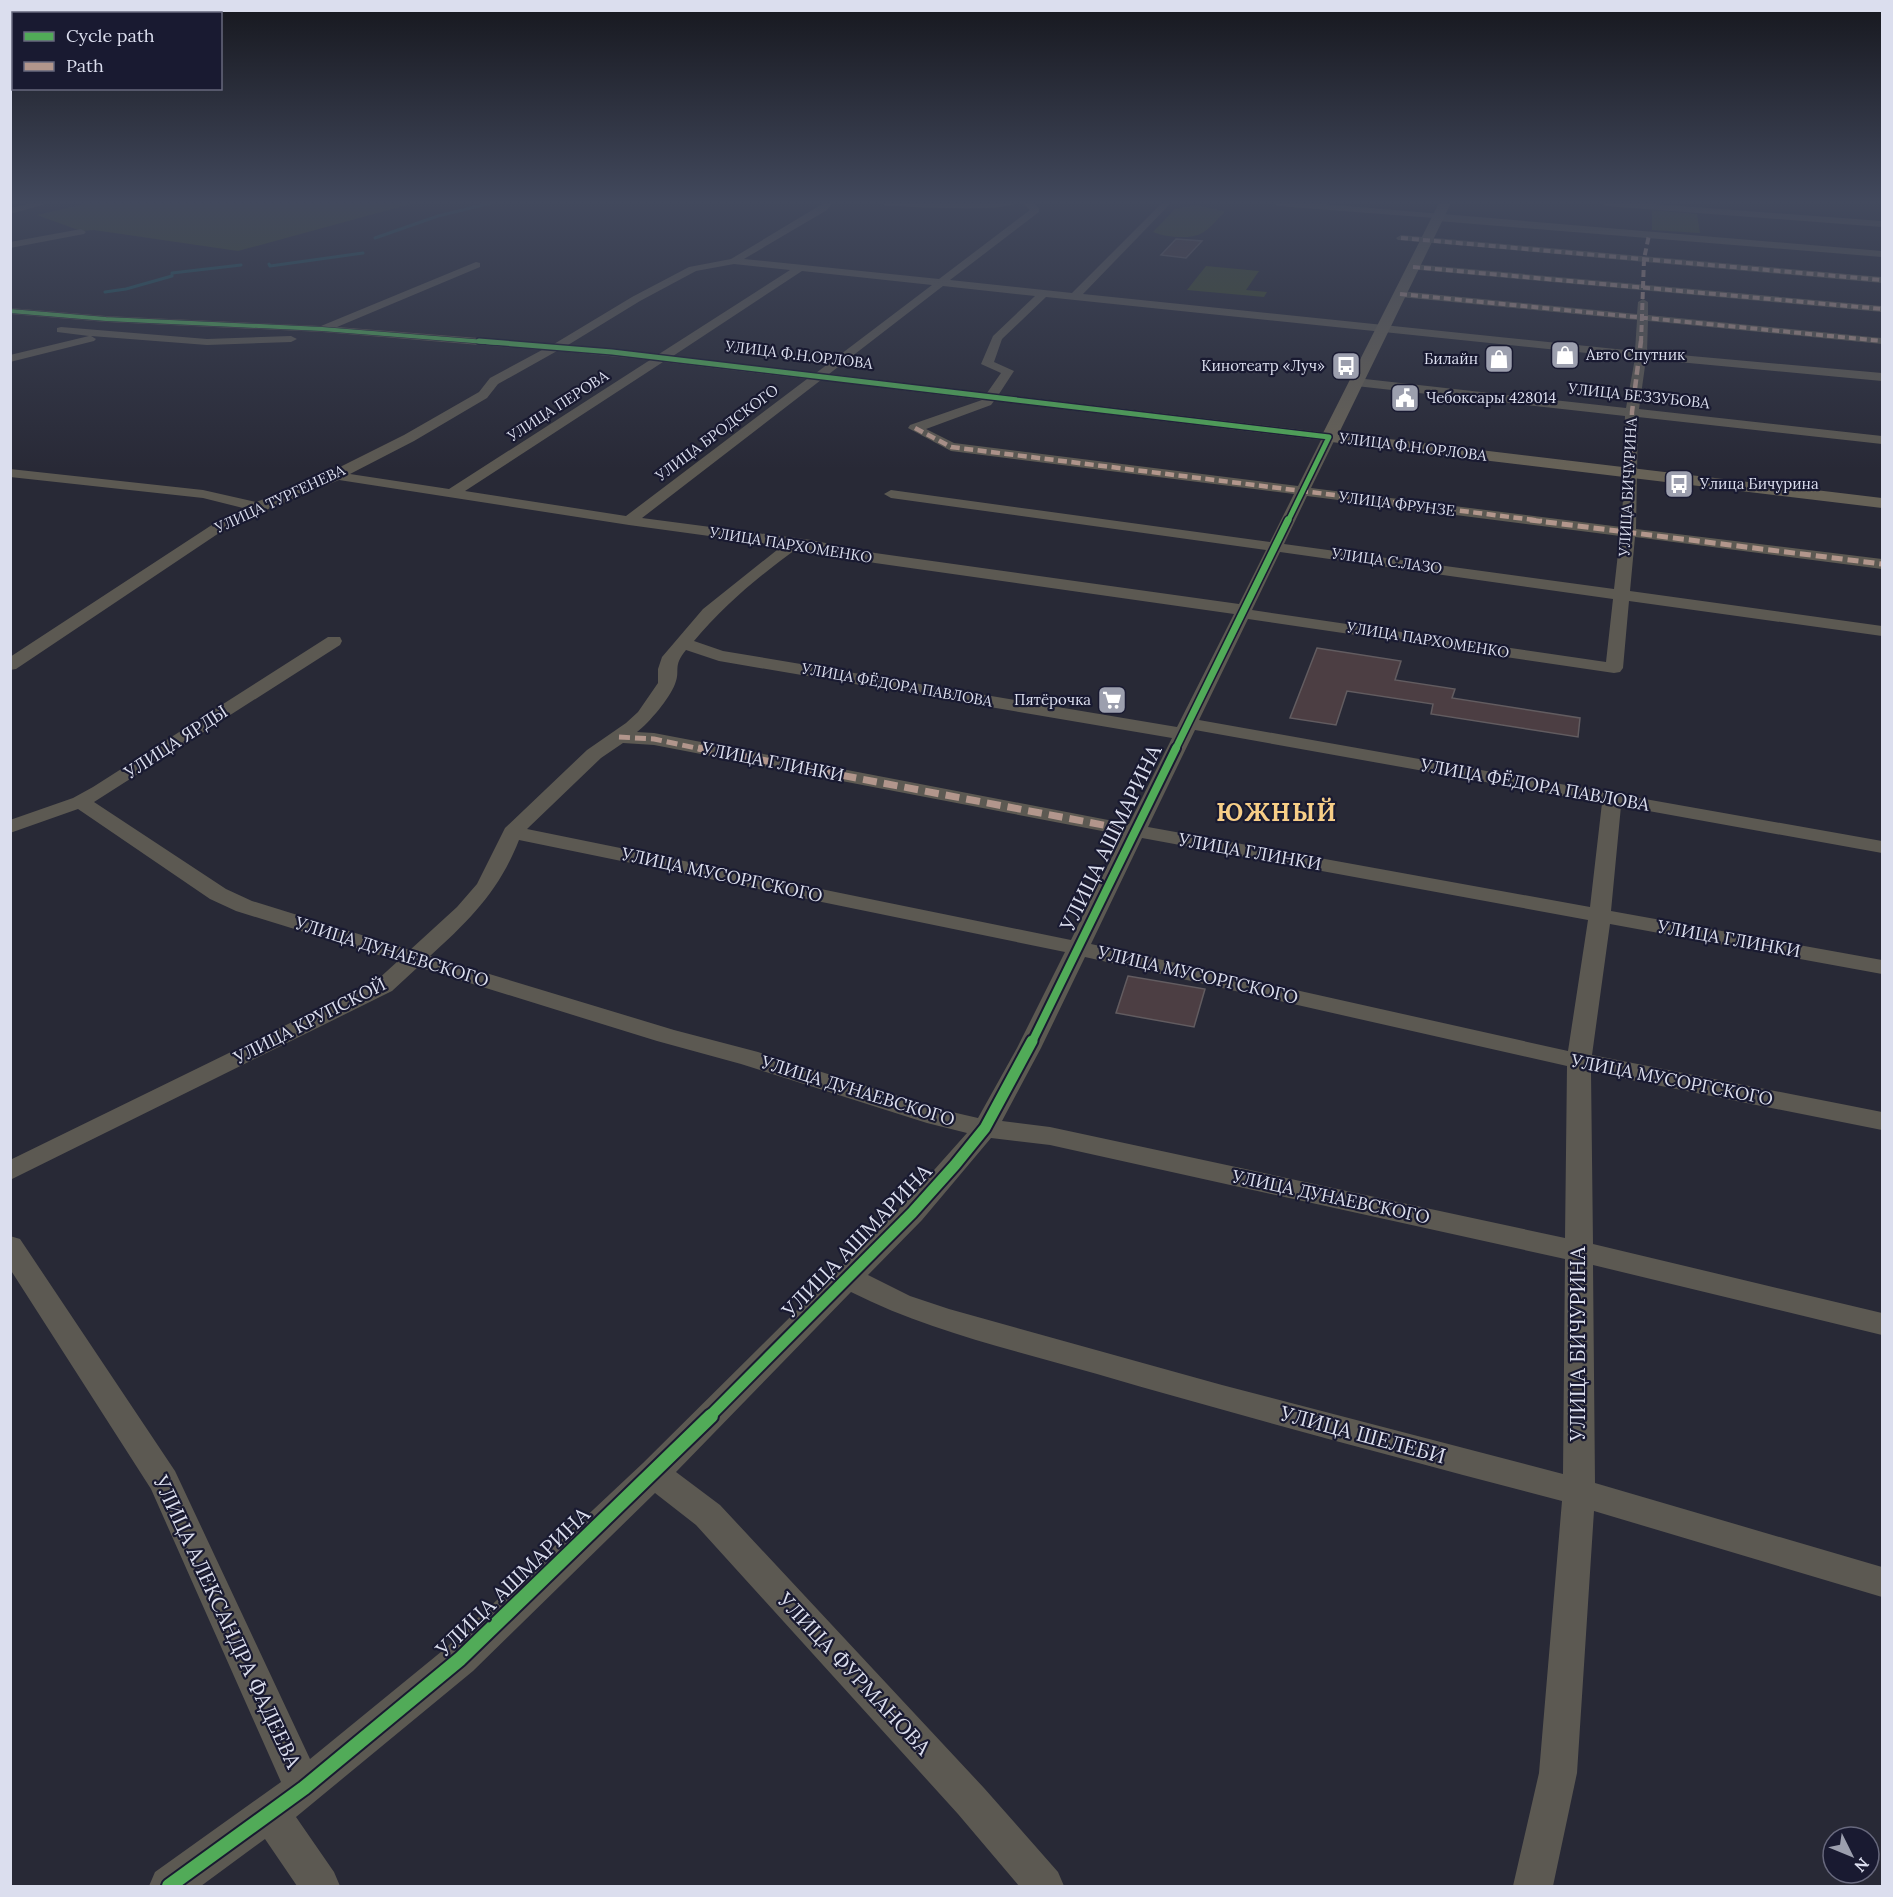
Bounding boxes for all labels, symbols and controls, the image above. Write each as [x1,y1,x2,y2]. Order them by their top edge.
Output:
legend [12,12,222,90]
text: Cycle path [66,24,155,47]
text: Path [66,54,104,77]
street label: УЛИЦА Ф.Н.ОРЛОВА [723,336,875,373]
shop icon: Авто Спутник [1549,339,1581,371]
shop icon: Билайн [1483,343,1515,375]
place label: Авто Спутник [1585,345,1685,364]
place label: Билайн [1424,349,1478,368]
bus stop icon: Кинотеатр «Луч» [1330,350,1362,382]
place label: Кинотеатр «Луч» [1201,356,1325,375]
street label: УЛИЦА ПЕРОВА [503,366,612,446]
street label: УЛИЦА БЕЗЗУБОВА [1566,379,1711,412]
street label: УЛИЦА БРОДСКОГО [651,380,782,486]
public building icon: Чебоксары 428014 [1389,382,1421,414]
place label: Чебоксары 428014 [1426,388,1556,407]
street label: УЛИЦА БИЧУРИНА [1614,416,1641,558]
street label: УЛИЦА Ф.Н.ОРЛОВА [1337,428,1489,465]
street label: УЛИЦА ТУРГЕНЕВА [211,460,348,537]
bus stop icon: Улица Бичурина [1663,468,1695,500]
place label: Улица Бичурина [1699,474,1819,493]
street label: УЛИЦА ФРУНЗЕ [1337,487,1456,520]
street label: УЛИЦА ПАРХОМЕНКО [707,522,874,567]
street label: УЛИЦА С.ЛАЗО [1330,543,1444,578]
street label: УЛИЦА ПАРХОМЕНКО [1344,617,1511,662]
street label: УЛИЦА ФЁДОРА ПАВЛОВА [799,658,994,711]
supermarket icon: Пятёрочка [1096,684,1128,716]
place label: Пятёрочка [1014,690,1091,709]
street label: УЛИЦА ЯРДЫ [119,700,232,784]
street label: УЛИЦА ГЛИНКИ [699,736,846,787]
street label: УЛИЦА АШМАРИНА [1053,739,1168,936]
street label: УЛИЦА ФЁДОРА ПАВЛОВА [1418,753,1652,816]
district label: ЮЖНЫЙ [1216,797,1338,828]
street label: УЛИЦА ГЛИНКИ [1176,827,1323,875]
street label: УЛИЦА МУСОРГСКОГО [618,842,825,907]
street label: УЛИЦА ДУНАЕВСКОГО [292,911,492,992]
street label: УЛИЦА ГЛИНКИ [1655,914,1802,962]
street label: УЛИЦА МУСОРГСКОГО [1095,940,1301,1009]
street label: УЛИЦА КРУПСКОЙ [229,972,390,1069]
street label: УЛИЦА МУСОРГСКОГО [1568,1048,1775,1110]
street label: УЛИЦА ДУНАЕВСКОГО [758,1050,958,1131]
street label: УЛИЦА АШМАРИНА [775,1157,938,1324]
street label: УЛИЦА ДУНАЕВСКОГО [1229,1164,1432,1229]
street label: УЛИЦА БИЧУРИНА [1564,1246,1591,1442]
street label: УЛИЦА ШЕЛЕБИ [1277,1399,1449,1470]
street label: УЛИЦА АЛЕКСАНДРА ФАДЕЕВА [147,1470,308,1773]
street label: УЛИЦА АШМАРИНА [429,1500,596,1663]
street label: УЛИЦА ФУРМАНОВА [771,1586,937,1761]
north arrow [1821,1825,1881,1885]
text: N [1850,1854,1874,1877]

